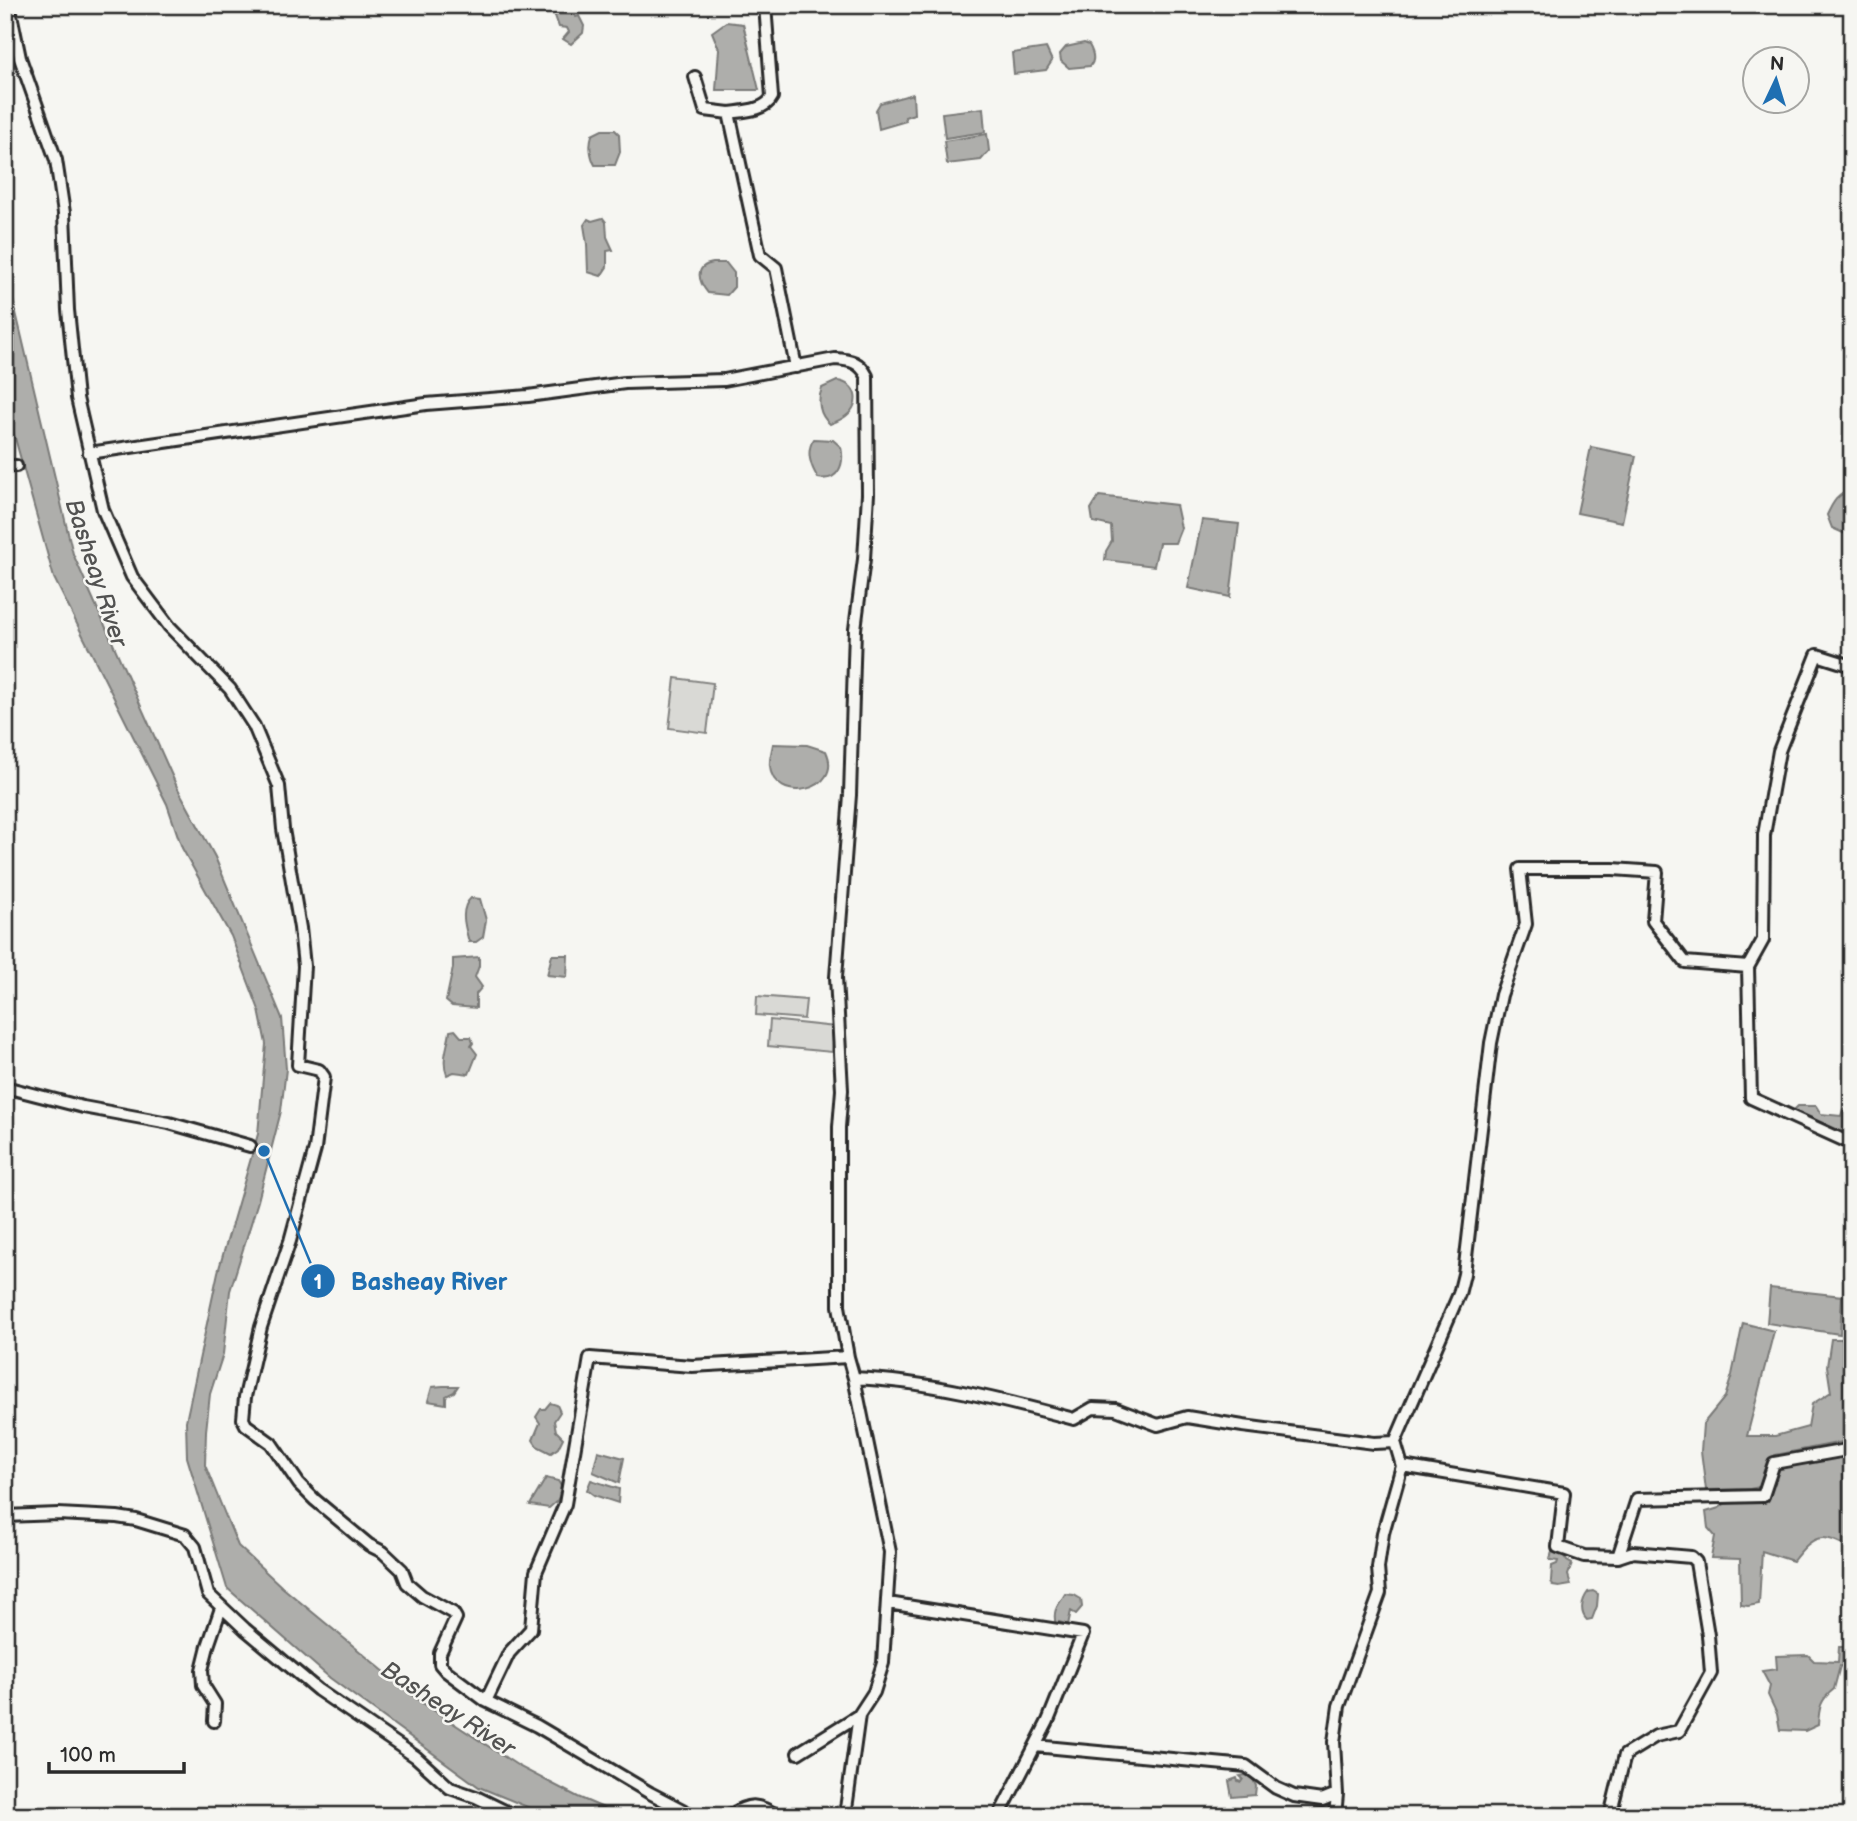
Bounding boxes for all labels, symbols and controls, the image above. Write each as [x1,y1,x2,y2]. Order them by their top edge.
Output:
north arrow [1742,46,1812,116]
text: N [1769,53,1785,77]
water label: Basheay River [58,495,134,653]
callout: Basheay River [301,1259,521,1304]
text: Basheay River [351,1268,508,1297]
text: 1 [314,1270,322,1295]
water label: Basheay River [376,1655,522,1764]
scale bar [49,1730,184,1774]
text: 100 m [60,1743,116,1768]

